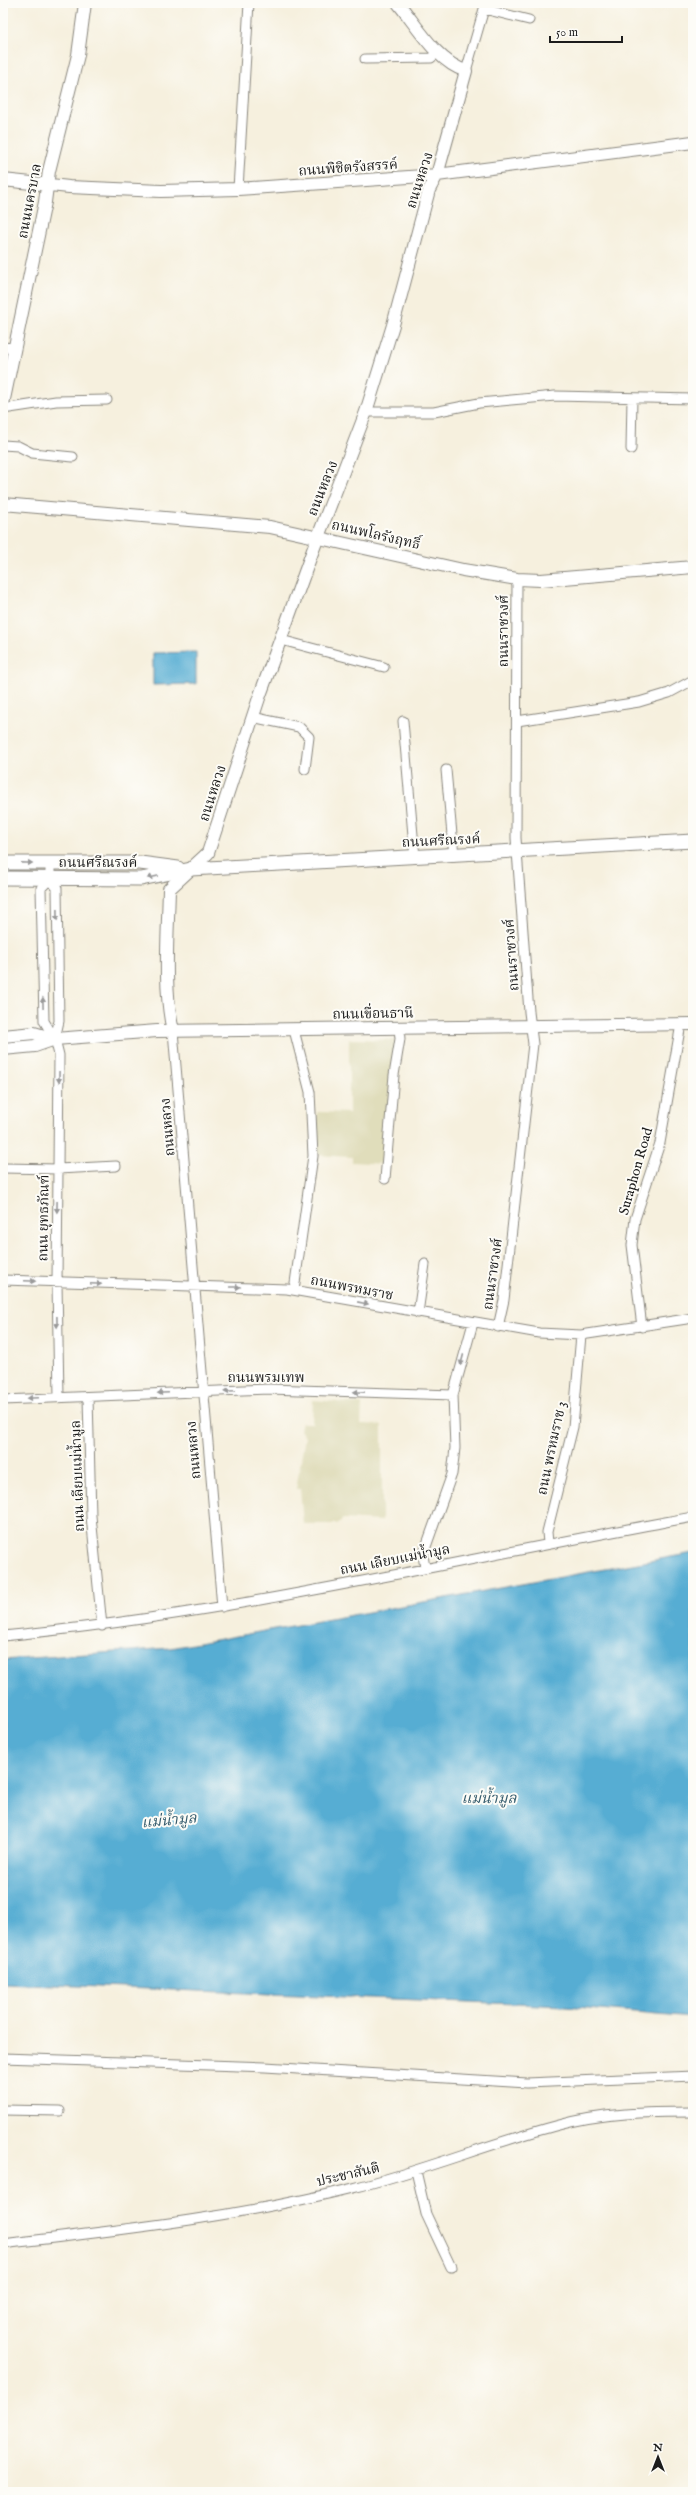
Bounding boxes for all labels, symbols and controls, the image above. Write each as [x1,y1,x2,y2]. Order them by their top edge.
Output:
scale bar [550,18,622,44]
text: 50 m [556,25,578,40]
street label: ถนนหลวง [402,150,438,211]
street label: ถนนพิชิตรังสรรค์ [298,155,398,180]
street label: ถนนนครบาล [14,162,46,240]
street label: ถนนหลวง [304,458,342,519]
street label: ถนนพโลรังฤทธิ์ [330,514,424,554]
street label: ถนนราชวงศ์ [494,595,513,667]
street label: ถนนหลวง [195,763,231,824]
street label: ถนนศรีณรงค์ [401,829,481,852]
street label: ถนนศรีณรงค์ [59,853,137,872]
one-way arrow [21,860,34,866]
one-way arrow [147,874,159,880]
one-way arrow [54,909,60,922]
street label: ถนนราชวงศ์ [499,918,523,992]
one-way arrow [40,996,46,1009]
street label: ถนนเขื่อนธานี [332,1002,414,1024]
one-way arrow [56,1071,62,1084]
street label: ถนนหลวง [156,1097,180,1157]
street label: Suraphon Road [615,1125,657,1217]
street label: ถนน ยุทธภัณฑ์ [33,1174,54,1262]
one-way arrow [54,1201,60,1214]
street label: ถนนราชวงศ์ [478,1237,507,1311]
street label: ถนนพรหมราช [309,1271,395,1305]
one-way arrow [24,1278,36,1285]
one-way arrow [90,1281,103,1287]
one-way arrow [229,1284,242,1290]
one-way arrow [357,1300,369,1306]
one-way arrow [54,1316,61,1328]
one-way arrow [459,1354,465,1367]
street label: ถนนพรมเทพ [227,1369,305,1387]
one-way arrow [224,1387,236,1394]
one-way arrow [352,1389,365,1395]
one-way arrow [156,1390,169,1396]
one-way arrow [27,1395,40,1401]
street label: ถนน พรหมราช 3 [533,1400,571,1497]
street label: ถนน เลียบแม่น้ำมูล [65,1420,89,1532]
street label: ถนนหลวง [182,1420,206,1480]
street label: ถนน เลียบแม่น้ำมูล [338,1539,452,1579]
water label: แม่น้ำมูล [461,1787,518,1808]
water label: แม่น้ำมูล [141,1807,198,1832]
street label: ประชาสันติ [315,2159,382,2191]
north arrow [638,2437,678,2477]
text: N [652,2441,663,2455]

